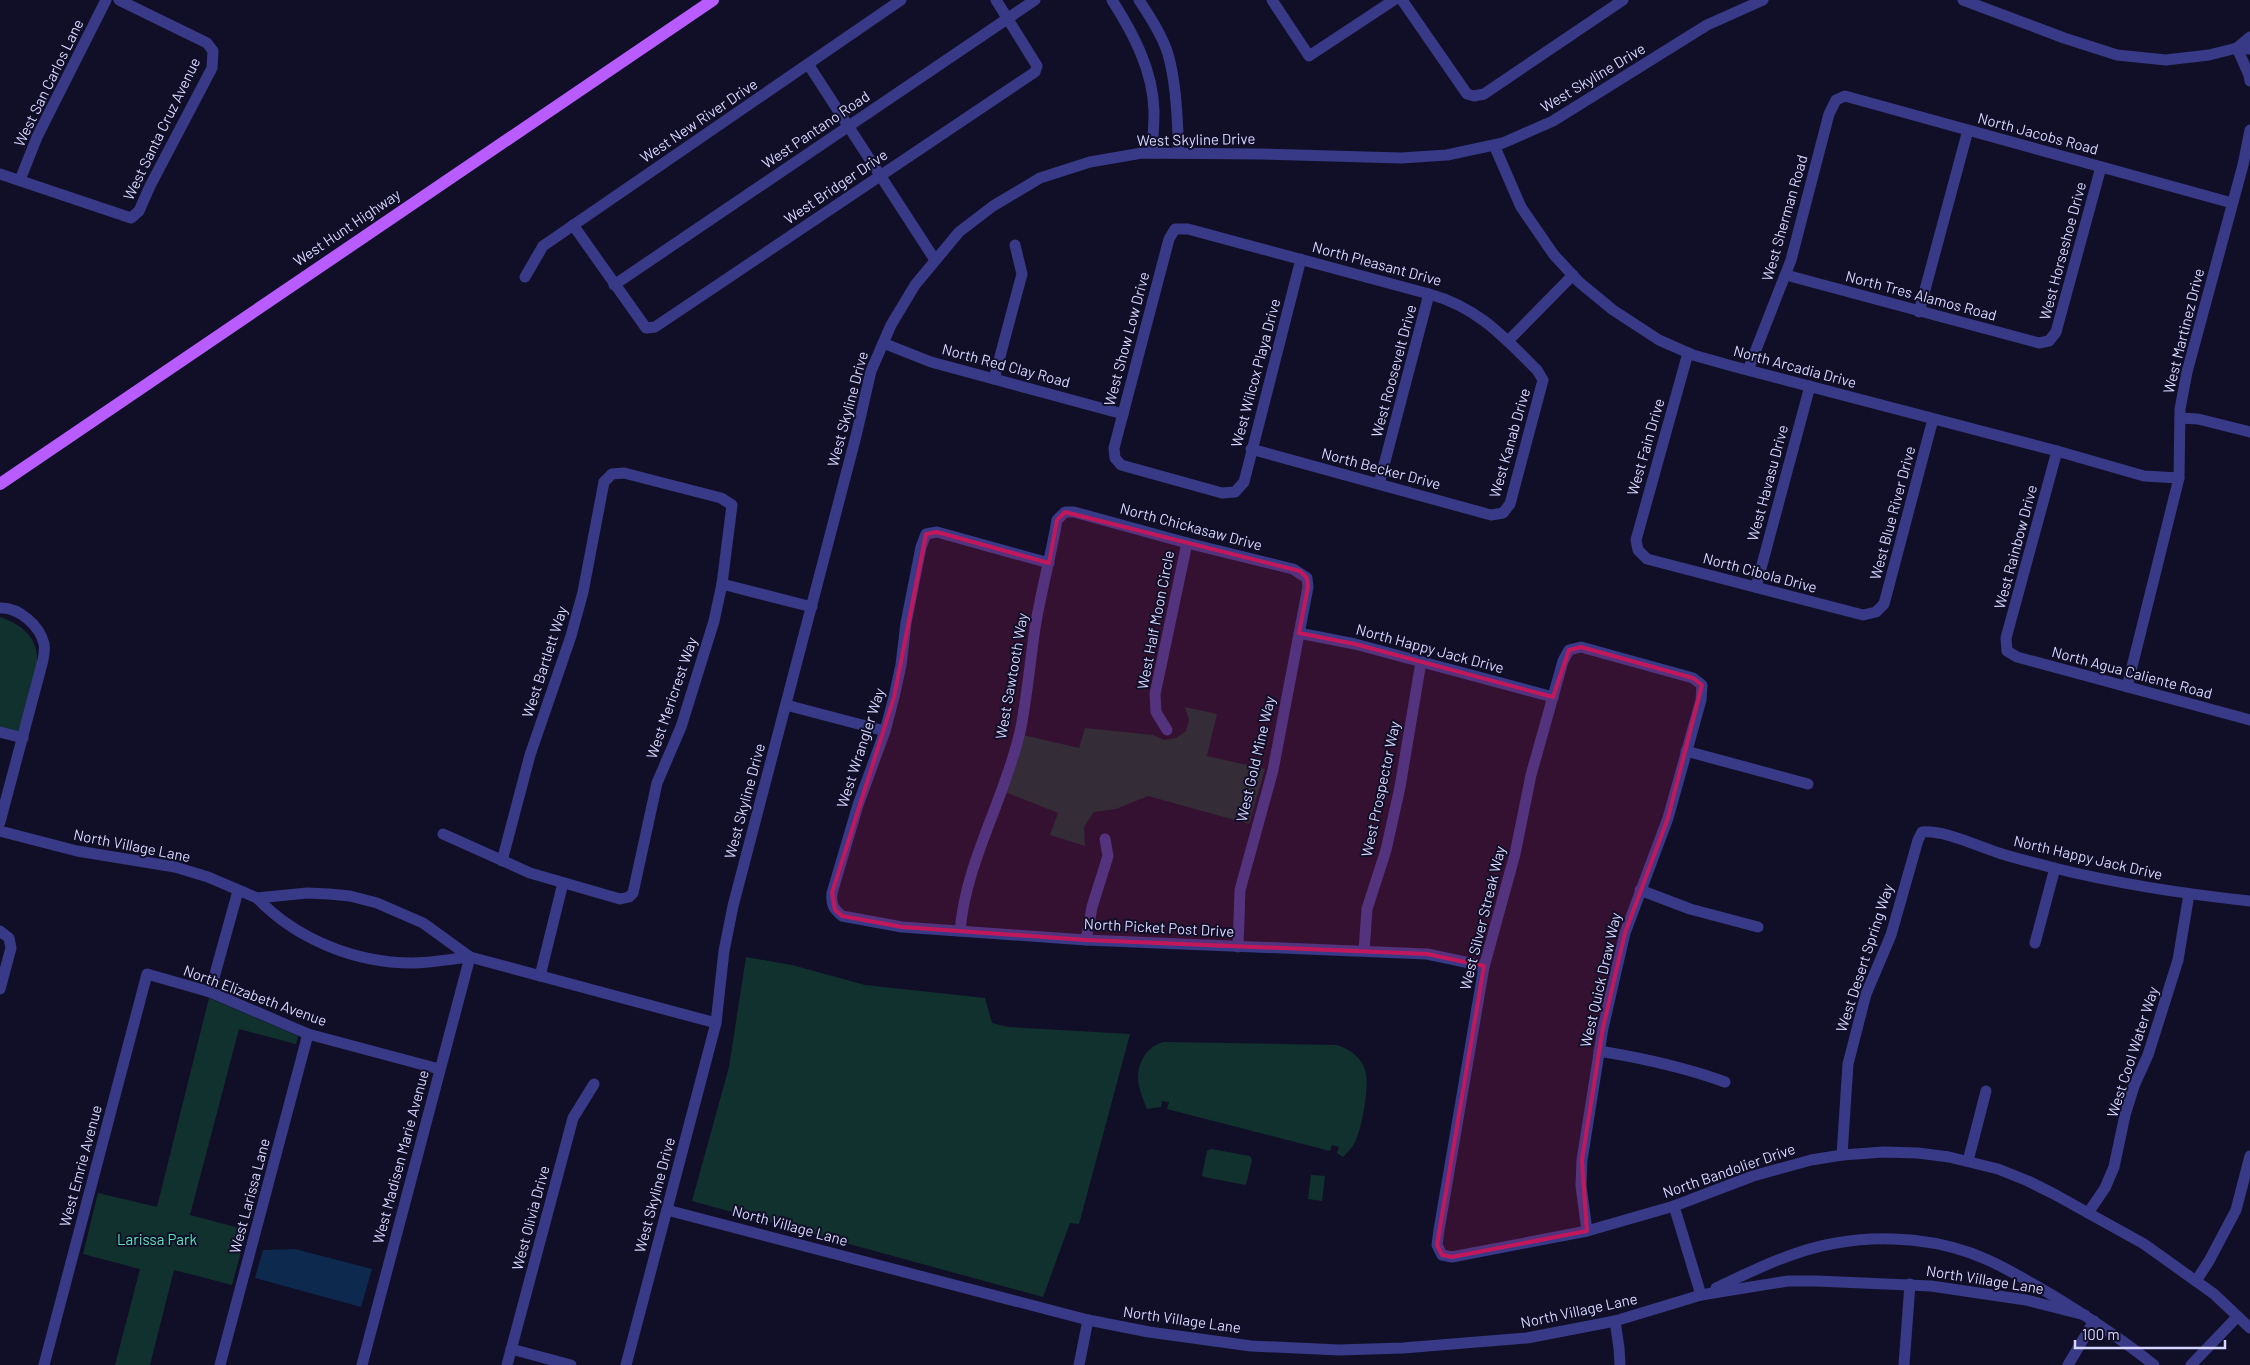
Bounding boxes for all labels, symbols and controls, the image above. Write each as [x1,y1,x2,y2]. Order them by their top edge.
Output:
street label: West San Carlos Lane [9,16,87,149]
street label: West Skyline Drive [1537,39,1648,115]
street label: West Santa Cruz Avenue [119,54,203,203]
street label: West New River Drive [636,74,760,166]
street label: West Pantano Road [758,86,873,172]
street label: North Jacobs Road [1976,108,2101,158]
street label: West Skyline Drive [1136,129,1256,149]
street label: West Bridger Drive [780,145,891,227]
street label: West Sherman Road [1757,153,1811,283]
street label: West Horseshoe Drive [2035,180,2089,322]
street label: West Hunt Highway [290,185,403,270]
street label: North Pleasant Drive [1311,237,1444,289]
street label: North Tres Alamos Road [1844,266,1999,324]
street label: West Martinez Drive [2159,266,2207,395]
street label: West Show Low Drive [1099,270,1153,408]
street label: West Wilcox Playa Drive [1227,296,1284,449]
street label: West Roosevelt Drive [1367,302,1419,439]
street label: North Red Clay Road [940,339,1072,391]
street label: North Arcadia Drive [1732,341,1859,391]
street label: West Skyline Drive [823,349,871,468]
street label: West Kanab Drive [1485,386,1533,500]
street label: West Fain Drive [1623,396,1667,497]
street label: West Havasu Drive [1743,423,1791,543]
street label: North Becker Drive [1320,443,1443,493]
street label: West Blue River Drive [1866,444,1919,582]
street label: West Rainbow Drive [1990,483,2040,611]
street label: North Chickasaw Drive [1118,498,1264,554]
street label: North Cibola Drive [1701,548,1819,596]
street label: West Half Moon Circle [1133,549,1177,691]
street label: West Bartlett Way [518,604,571,720]
street label: West Sawtooth Way [991,611,1031,740]
street label: North Happy Jack Drive [1354,620,1506,676]
street label: West Mericrest Way [642,634,700,761]
street label: North Agua Caliente Road [2050,642,2215,702]
street label: West Wrangler Way [832,685,888,810]
street label: West Gold Mine Way [1232,694,1278,823]
street label: West Prospector Way [1357,719,1403,858]
street label: West Skyline Drive [720,741,768,860]
street label: North Village Lane [72,825,192,865]
street label: North Happy Jack Drive [2012,831,2164,883]
street label: West Silver Streak Way [1455,844,1509,992]
street label: West Desert Spring Way [1832,881,1897,1034]
street label: West Quick Draw Way [1576,911,1624,1049]
street label: North Picket Post Drive [1083,914,1235,940]
street label: North Elizabeth Avenue [181,961,330,1029]
street label: West Cool Water Way [2102,984,2162,1119]
street label: West Madisen Marie Avenue [368,1068,432,1246]
street label: West Emrie Avenue [55,1103,105,1229]
street label: West Skyline Drive [630,1135,678,1254]
street label: West Larissa Lane [225,1136,273,1255]
street label: North Bandolier Drive [1660,1139,1797,1201]
street label: West Olivia Drive [507,1163,553,1272]
street label: North Village Lane [730,1201,850,1249]
park label: Larissa Park [117,1230,197,1248]
street label: North Village Lane [1925,1261,2045,1297]
street label: North Village Lane [1519,1289,1639,1331]
street label: North Village Lane [1122,1302,1242,1336]
scale bar [2075,1318,2225,1350]
text: 100 m [2082,1325,2120,1343]

